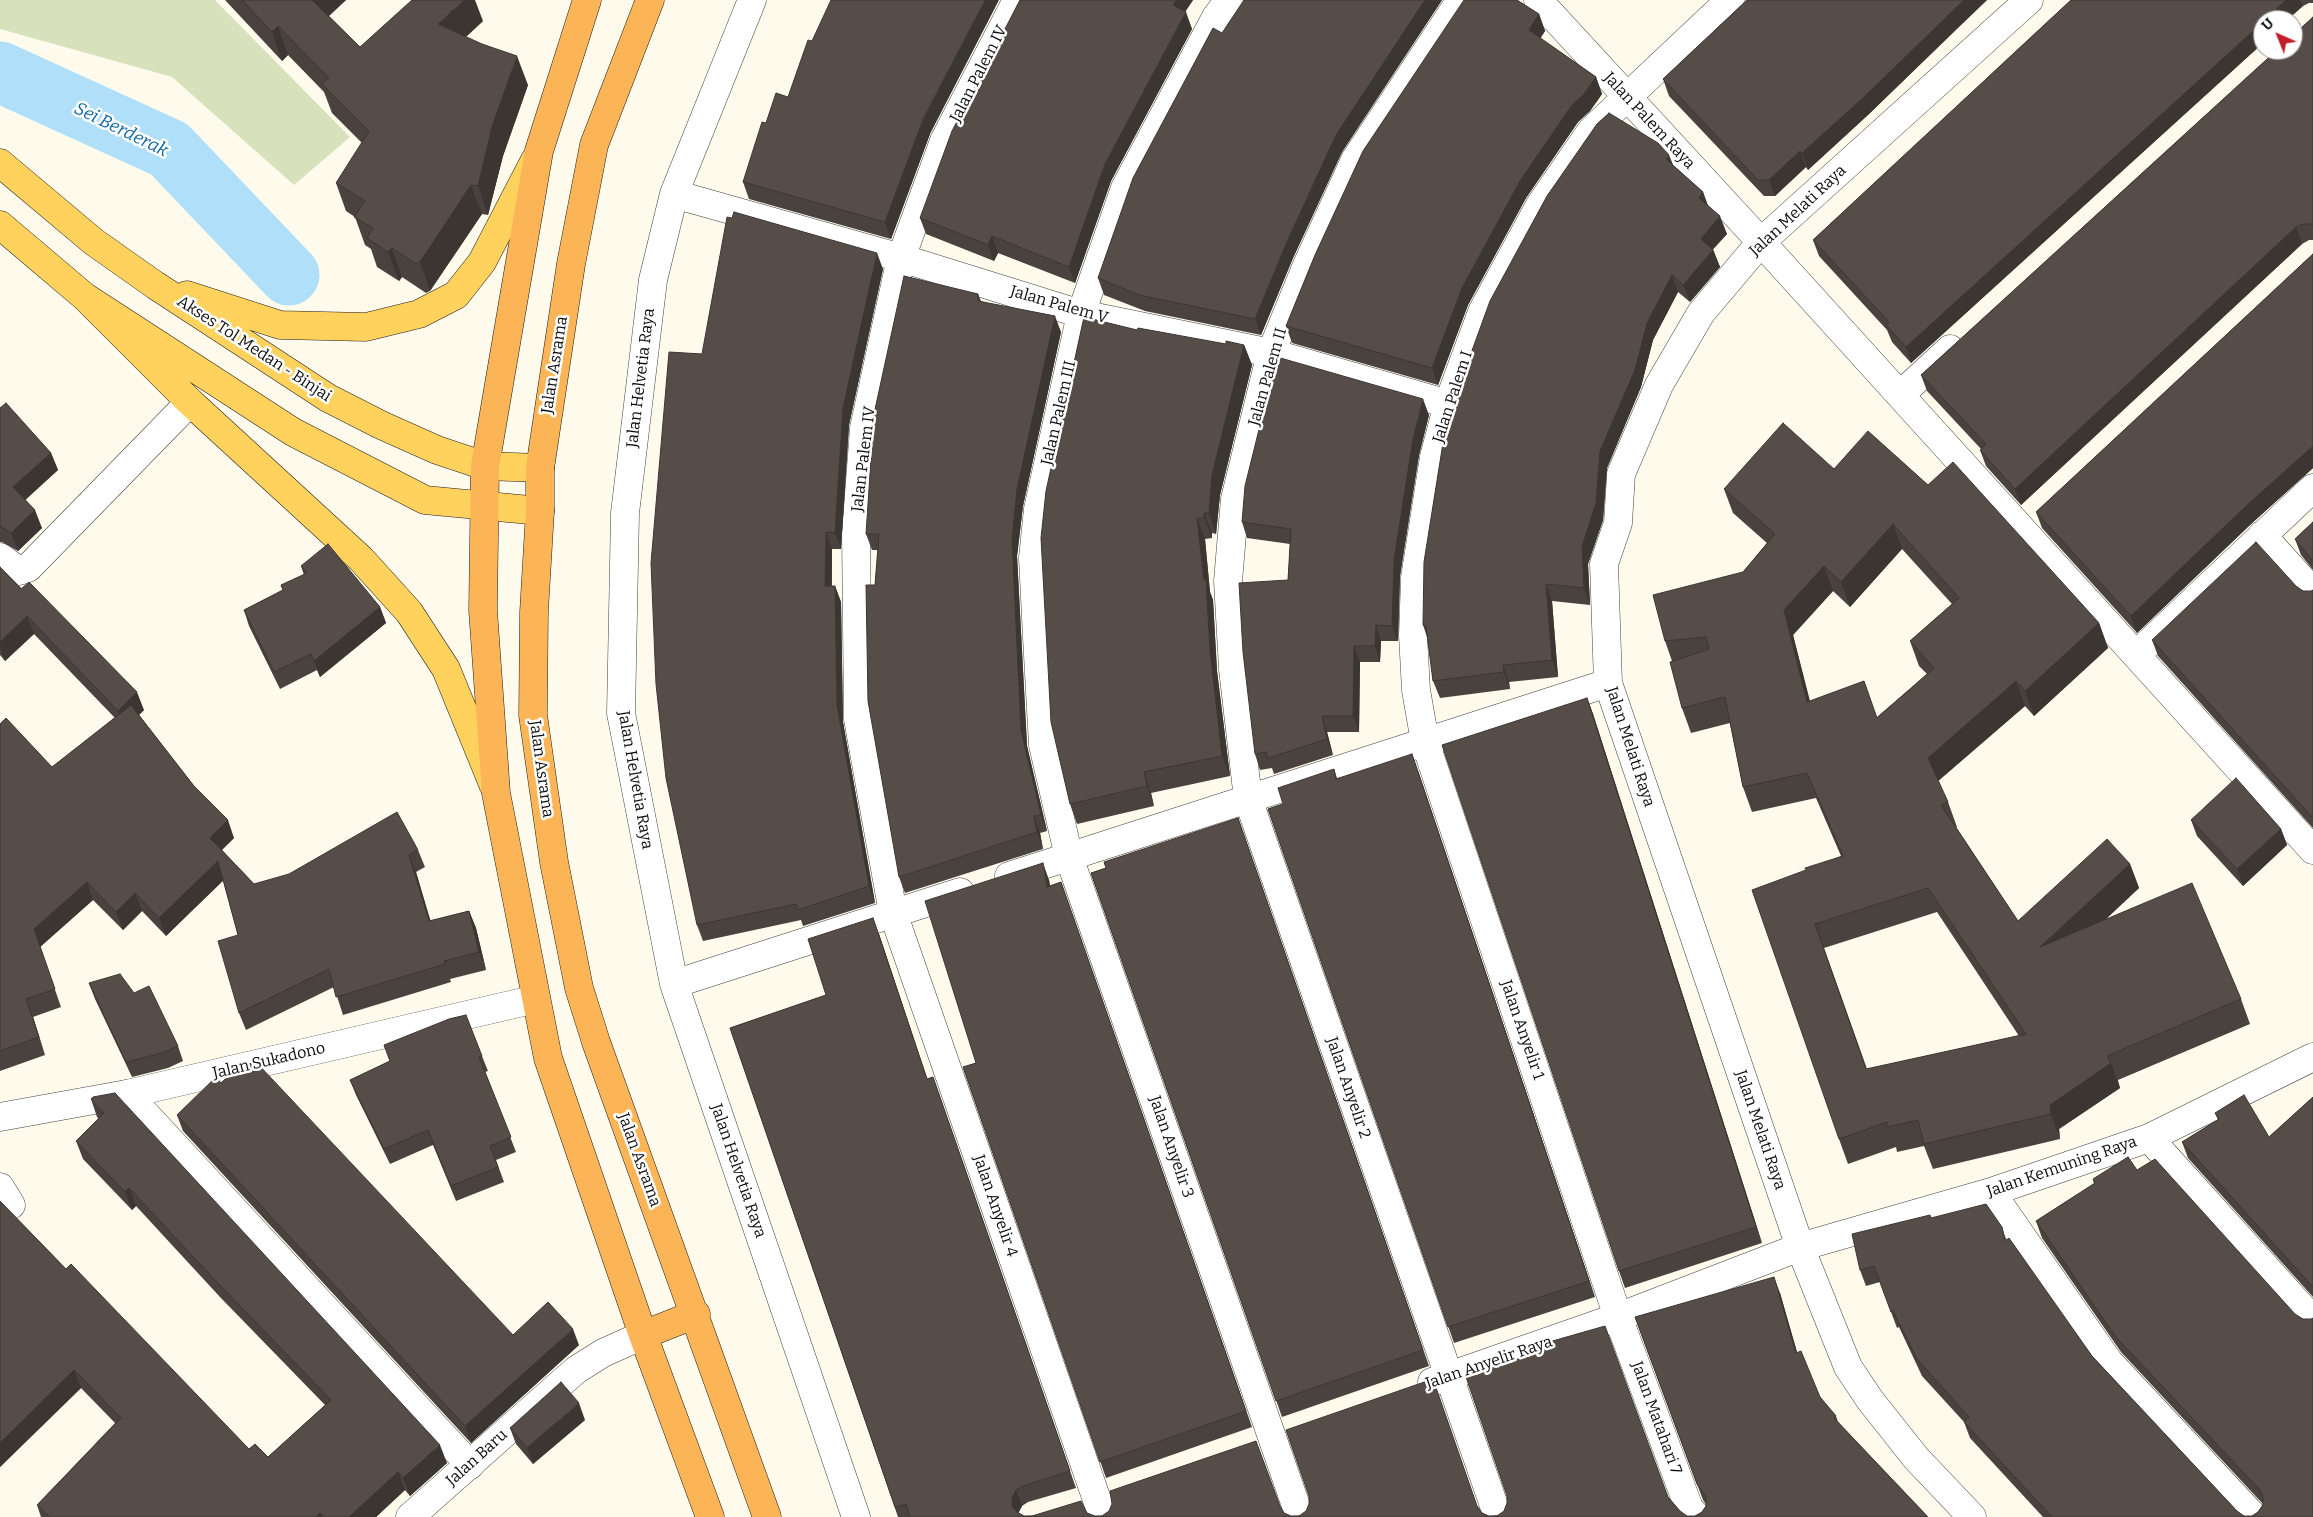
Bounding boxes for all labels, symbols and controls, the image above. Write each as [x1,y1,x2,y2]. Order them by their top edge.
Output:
north arrow [2253,10,2303,60]
text: U [2258,15,2278,34]
street label: Jalan Palem IV [946,22,1012,126]
street label: Jalan Palem Raya [1599,69,1699,173]
water label: Sei Berderak [70,98,172,162]
street label: Jalan Melati Raya [1746,161,1850,261]
street label: Jalan Palem V [1008,282,1110,328]
street label: Akses Tol Medan - Binjai [173,292,335,406]
street label: Jalan Helvetia Raya [623,307,659,449]
street label: Jalan Asrama [538,315,572,415]
street label: Jalan Palem II [1245,326,1291,428]
street label: Jalan Palem I [1429,349,1477,445]
street label: Jalan Palem III [1038,359,1080,467]
street label: Jalan Palem IV [848,405,880,513]
street label: Jalan Melati Raya [1602,684,1658,810]
street label: Jalan Helvetia Raya [613,709,657,851]
street label: Jalan Asrama [525,719,557,819]
street label: Jalan Anyelir 1 [1496,978,1548,1082]
street label: Jalan Anyelir 2 [1322,1035,1374,1141]
street label: Jalan Sukadono [211,1039,327,1083]
street label: Jalan Melati Raya [1731,1068,1789,1192]
street label: Jalan Anyelir 3 [1145,1094,1197,1200]
street label: Jalan Helvetia Raya [706,1102,770,1240]
street label: Jalan Asrama [613,1111,665,1209]
street label: Jalan Kemuning Raya [1984,1132,2140,1202]
street label: Jalan Anyelir 4 [969,1152,1021,1260]
street label: Jalan Anyelir Raya [1423,1332,1555,1394]
street label: Jalan Matahari 7 [1627,1359,1685,1477]
street label: Jalan Baru [442,1426,512,1490]

